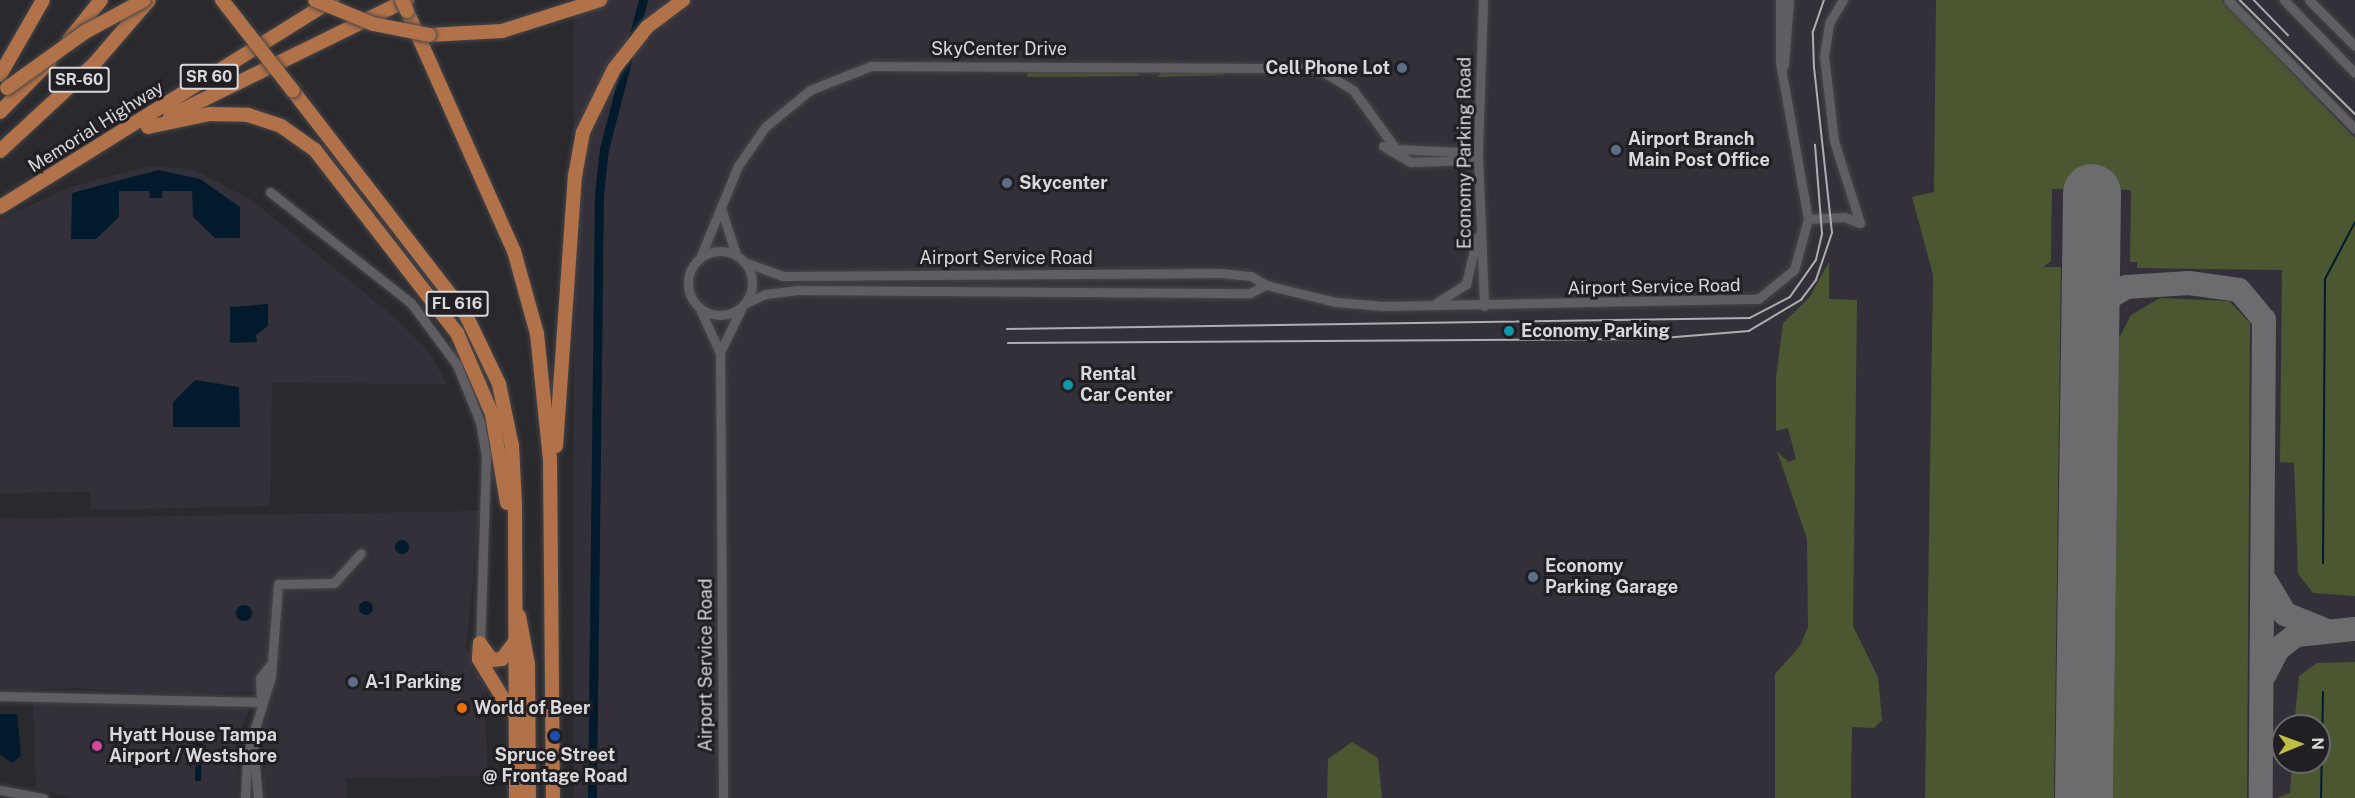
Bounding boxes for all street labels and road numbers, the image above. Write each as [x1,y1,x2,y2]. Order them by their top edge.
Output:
street label: SkyCenter Drive [931,38,1067,60]
street label: Economy Parking Road [1454,57,1476,249]
road number: SR 60 [179,64,239,90]
road number: SR-60 [48,67,110,93]
street label: Memorial Highway [24,77,168,177]
street label: Airport Service Road [919,247,1093,269]
street label: Airport Service Road [1567,275,1741,299]
road number: FL 616 [426,291,488,317]
street label: Airport Service Road [695,578,717,752]

